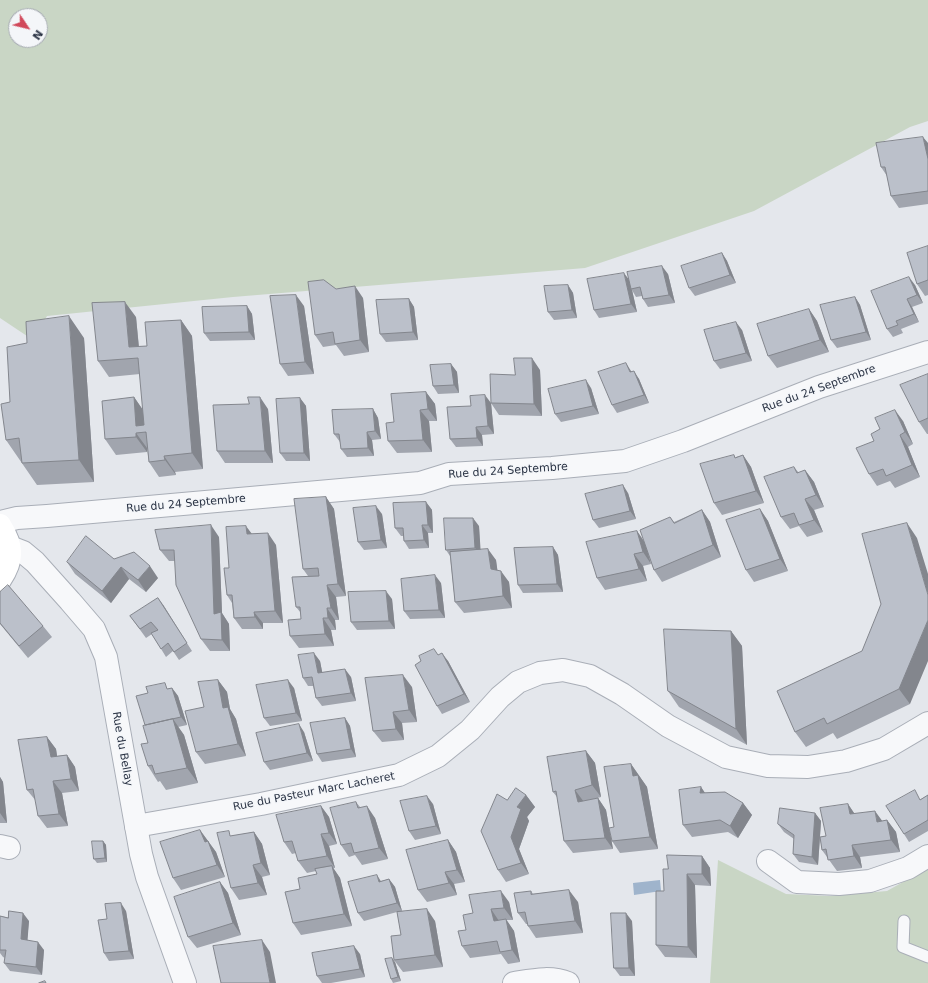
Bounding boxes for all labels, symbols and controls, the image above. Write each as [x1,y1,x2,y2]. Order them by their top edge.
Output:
north arrow [8,8,48,48]
text: N [29,27,45,42]
street label: Rue du 24 Septembre [760,362,878,416]
street label: Rue du 24 Septembre [448,460,568,482]
street label: Rue du 24 Septembre [126,492,246,516]
street label: Rue du Bellay [109,711,135,787]
street label: Rue du Pasteur Marc Lacheret [232,770,396,814]

